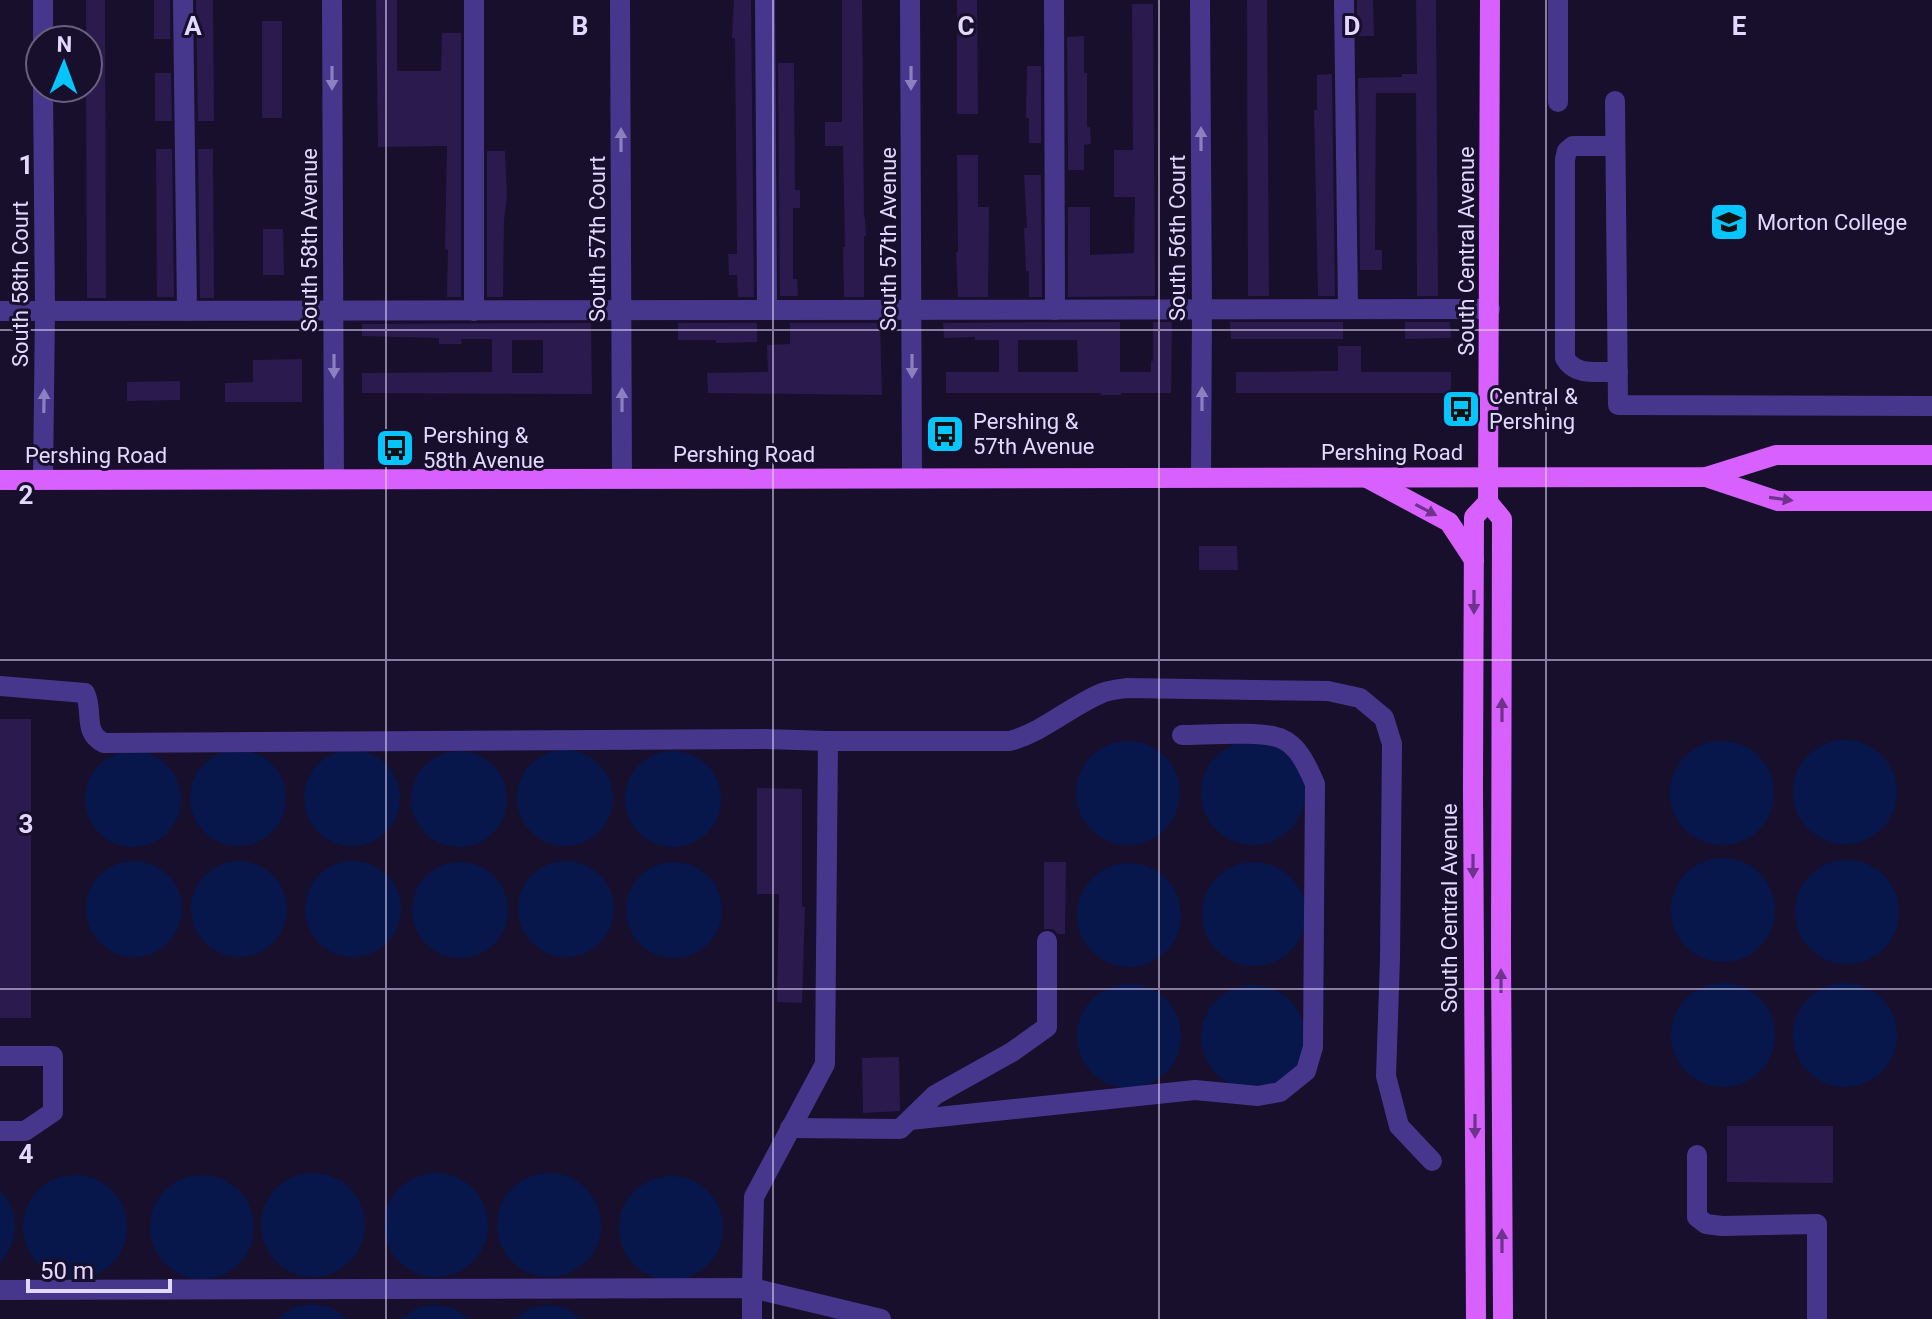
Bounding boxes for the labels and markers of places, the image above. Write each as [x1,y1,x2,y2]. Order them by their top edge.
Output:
school or university icon: Morton College [1708,201,1750,243]
place label: Morton College [1757,210,1907,235]
place label: Central & Pershing [1489,384,1578,434]
bus stop icon: Central & Pershing [1440,388,1482,430]
place label: Pershing & 57th Avenue [973,409,1094,459]
bus stop icon: Pershing & 57th Avenue [924,413,966,455]
place label: Pershing & 58th Avenue [423,423,544,473]
bus stop icon: Pershing & 58th Avenue [374,427,416,469]

